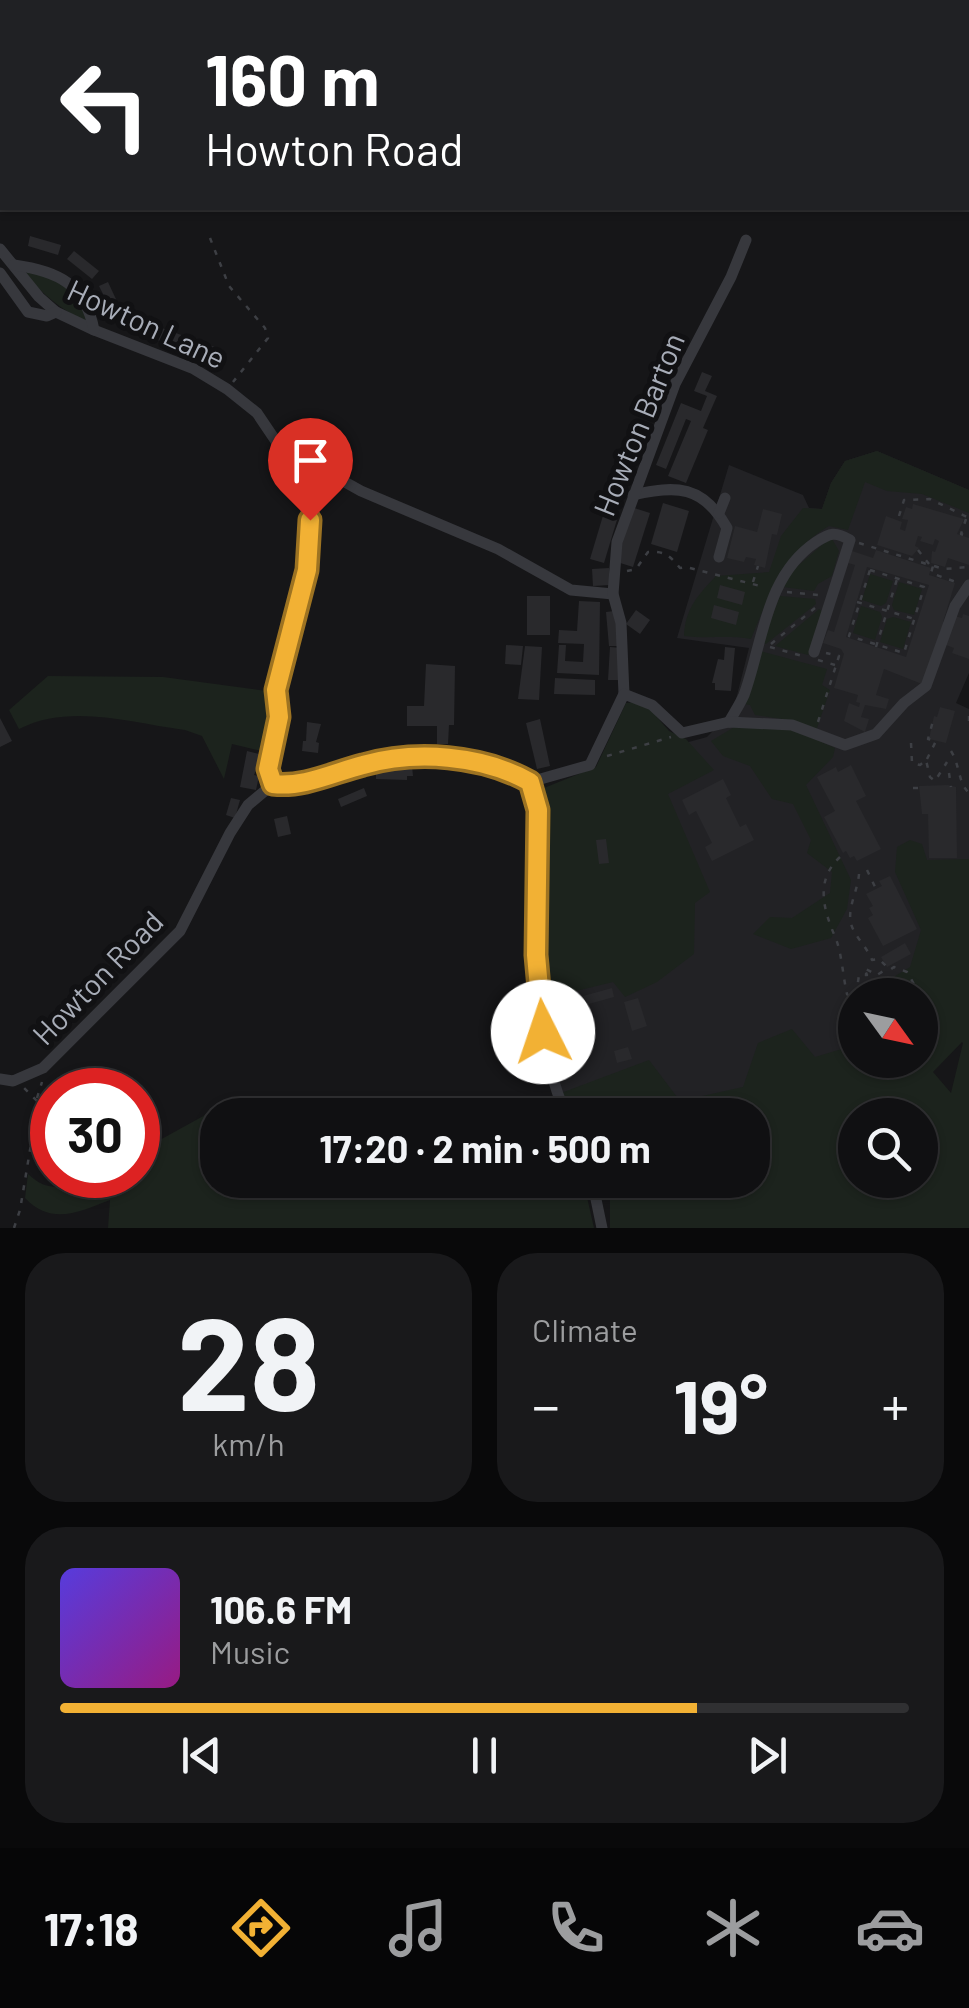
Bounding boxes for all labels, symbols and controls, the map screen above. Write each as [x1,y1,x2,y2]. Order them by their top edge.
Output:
text: 160 m [205,36,380,120]
icon: left [40,40,170,170]
text: Howton Road [205,121,463,175]
street label: Howton Lane [62,271,232,375]
street label: Howton Barton [585,327,691,521]
pin [268,418,353,521]
icon: arrive [283,433,338,488]
street label: Howton Road [24,903,170,1051]
north arrow [838,978,938,1078]
map controls [838,978,938,1198]
position arrow [491,980,595,1084]
speed limit sign: 30 [30,1068,160,1198]
button: search [838,1098,938,1198]
text: 17:20 · 2 min · 500 m [319,1125,651,1171]
text: 28 [177,1281,320,1437]
text: Climate [532,1310,638,1348]
text: 19° [673,1359,768,1449]
text: − [532,1371,560,1437]
text: + [881,1371,909,1437]
text: km/h [212,1424,285,1462]
text: 106.6 FM [210,1586,352,1632]
text: Music [210,1632,290,1670]
icon: previous [174,1728,229,1783]
icon: pause [457,1728,512,1783]
icon: next [740,1728,795,1783]
icon: directions [226,1893,296,1963]
icon: music [383,1893,453,1963]
icon: phone [541,1893,611,1963]
icon: climate [698,1893,768,1963]
icon: car [855,1893,925,1963]
text: 17:18 [44,1901,139,1955]

